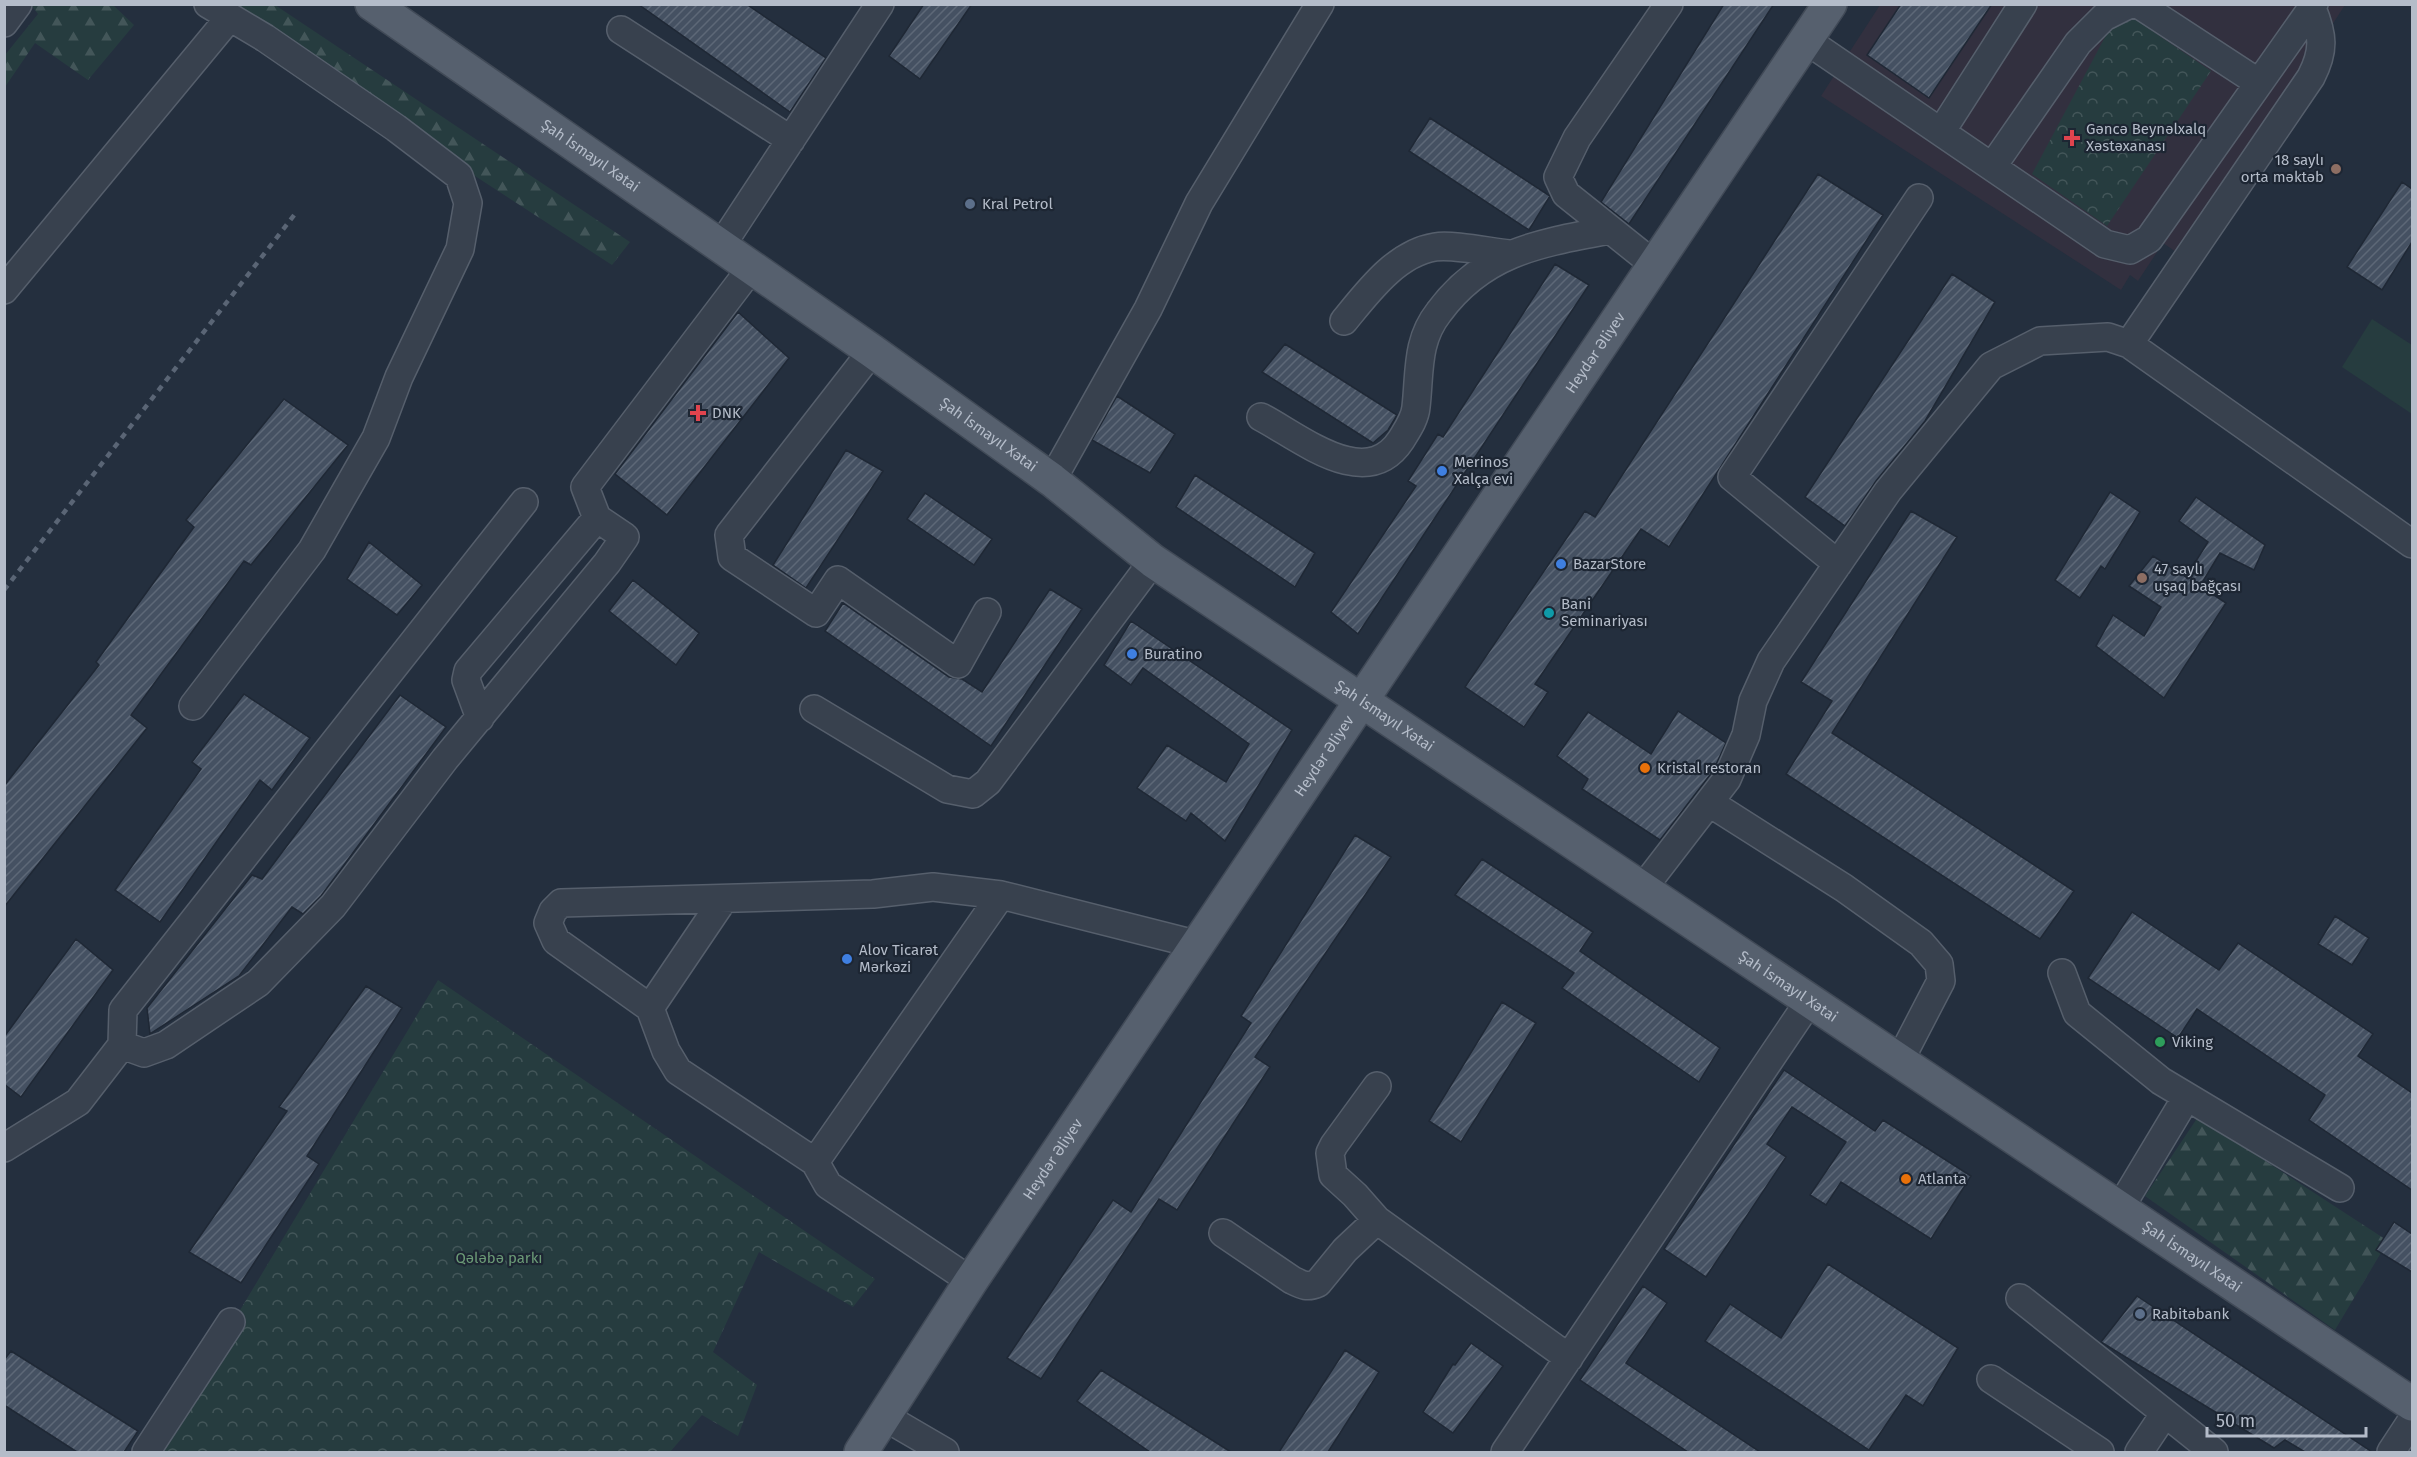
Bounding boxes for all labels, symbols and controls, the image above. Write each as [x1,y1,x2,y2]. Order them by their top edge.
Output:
street label: Şah İsmayıl Xətai [538,115,643,196]
place label: Gəncə Beynəlxalq Xəstəxanası [2086,120,2206,155]
marker: Gəncə Beynəlxalq Xəstəxanası [2063,129,2081,147]
place label: 18 saylı orta məktəb [2241,151,2324,186]
marker: 18 saylı orta məktəb [2329,162,2343,176]
place label: Kral Petrol [982,195,1053,213]
marker: Kral Petrol [963,197,977,211]
street label: Heydər Əliyev [1562,308,1629,397]
street label: Şah İsmayıl Xətai [936,394,1041,475]
marker: DNK [689,404,707,422]
place label: DNK [712,404,741,422]
place label: Merinos Xalça evi [1454,453,1513,488]
marker: Merinos Xalça evi [1435,464,1449,478]
place label: BazarStore [1573,555,1646,573]
marker: BazarStore [1554,557,1568,571]
place label: 47 saylı uşaq bağçası [2154,560,2241,595]
marker: 47 saylı uşaq bağçası [2135,571,2149,585]
place label: Bani Seminariyası [1561,595,1648,630]
marker: Bani Seminariyası [1542,606,1556,620]
place label: Buratino [1144,645,1202,663]
marker: Buratino [1125,647,1139,661]
street label: Şah İsmayıl Xətai [1331,676,1437,755]
street label: Heydər Əliyev [1290,712,1358,800]
place label: Kristal restoran [1657,759,1761,777]
marker: Kristal restoran [1638,761,1652,775]
place label: Alov Ticarət Mərkəzi [859,941,939,976]
street label: Şah İsmayıl Xətai [1735,947,1841,1026]
marker: Alov Ticarət Mərkəzi [840,952,854,966]
place label: Viking [2172,1033,2213,1051]
marker: Viking [2153,1035,2167,1049]
street label: Heydər Əliyev [1019,1115,1087,1203]
place label: Atlanta [1918,1170,1967,1188]
marker: Atlanta [1899,1172,1913,1186]
street label: Şah İsmayıl Xətai [2139,1217,2245,1296]
park label: Qələbə parkı [455,1249,543,1267]
place label: Rabitəbank [2152,1305,2229,1323]
marker: Rabitəbank [2133,1307,2147,1321]
scale bar [2207,1400,2366,1438]
text: 50 m [2216,1410,2255,1432]

